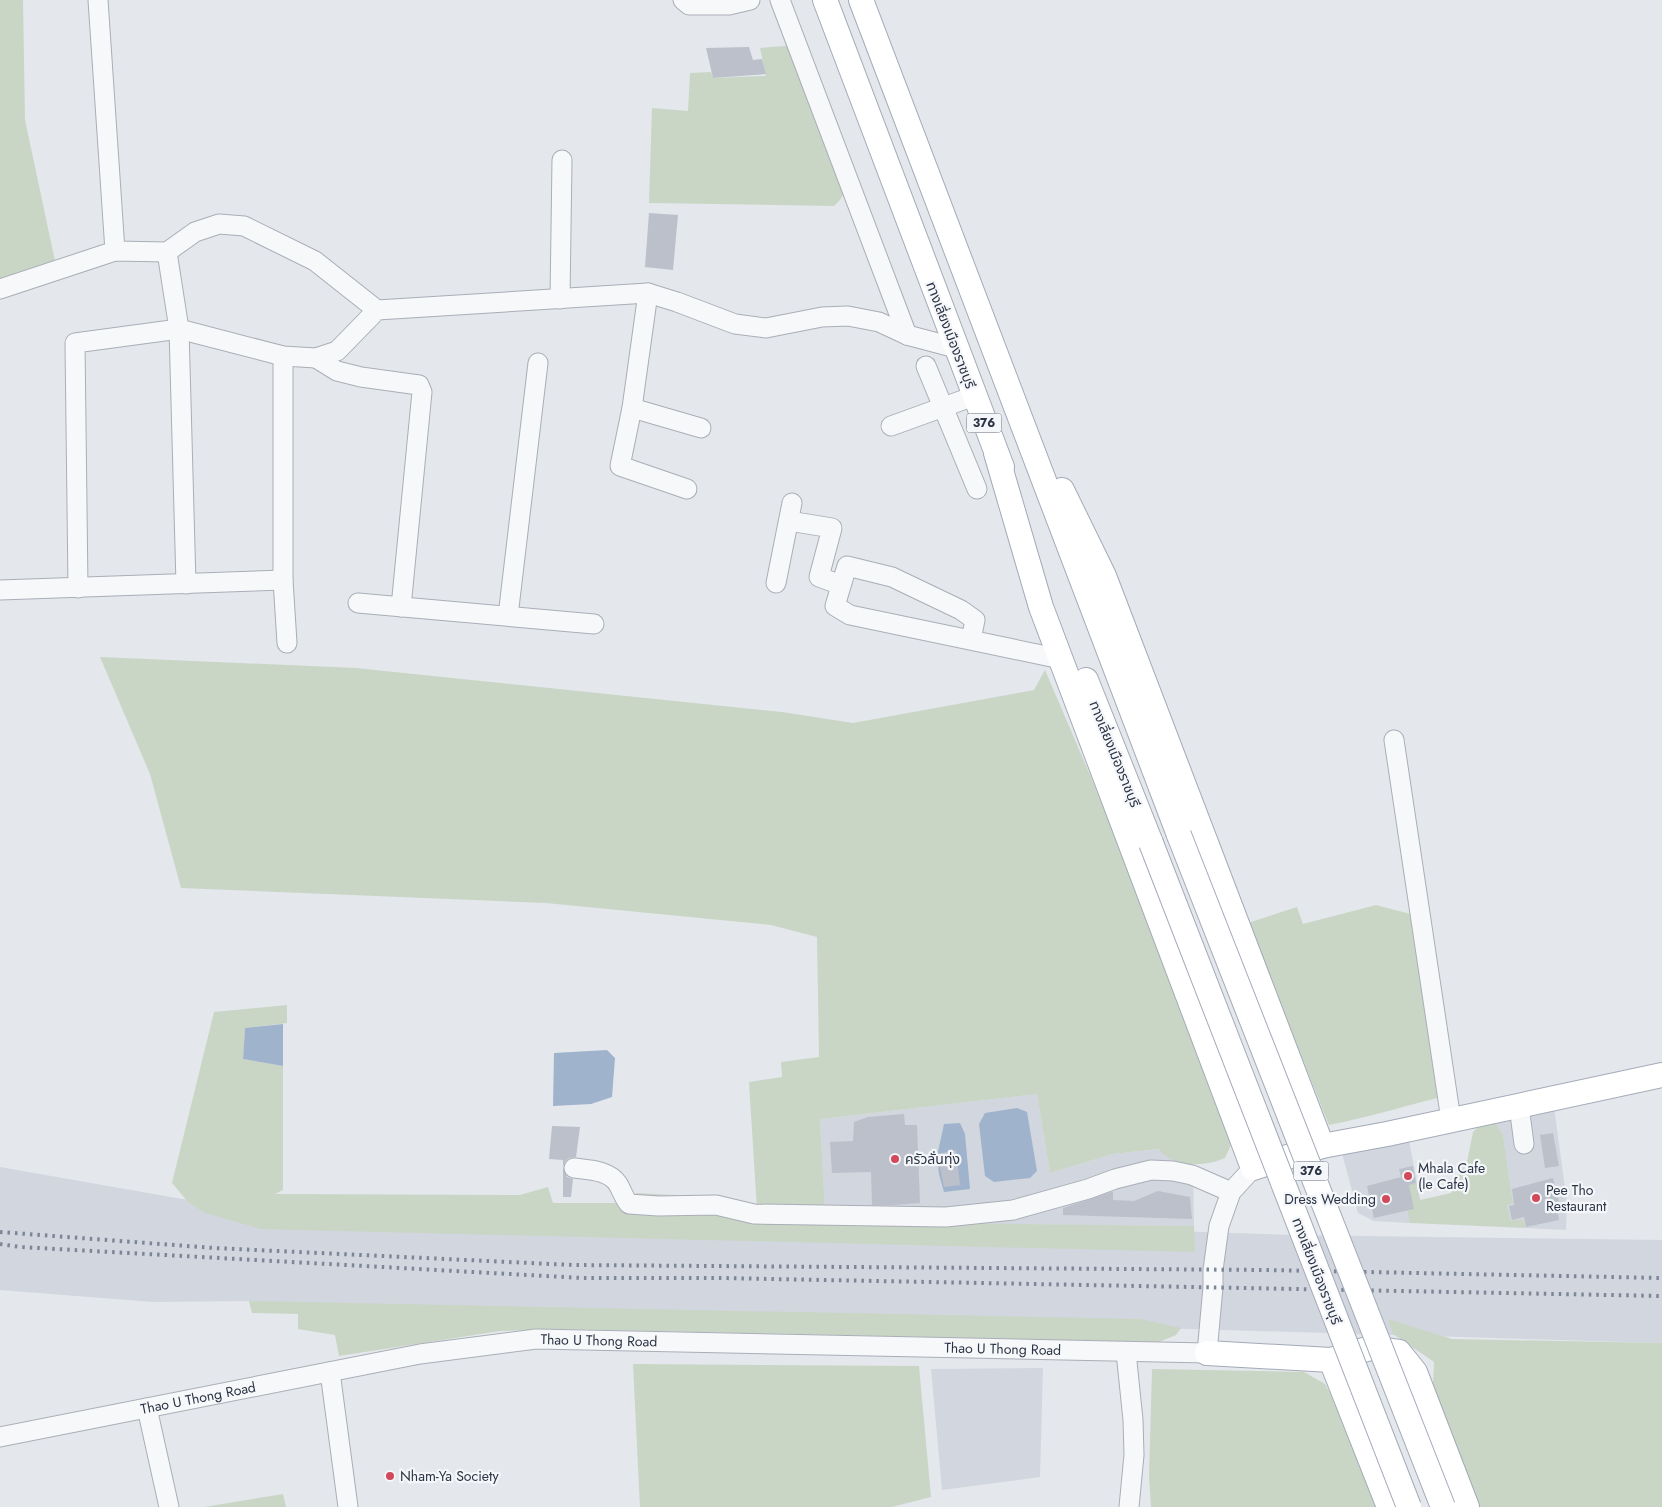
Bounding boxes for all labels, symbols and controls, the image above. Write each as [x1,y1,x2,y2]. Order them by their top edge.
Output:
street label: ทางเลี่ยงเมืองราชบุรี [921,279,981,392]
road number: 376 [966,413,1002,432]
street label: ทางเลี่ยงเมืองราชบุรี [1084,698,1146,810]
place label: ครัวลั่นทุ่ง [905,1149,960,1169]
marker: ครัวลั่นทุ่ง [889,1153,901,1165]
place label: Mhala Cafe (le Cafe) [1418,1158,1485,1194]
road number: 376 [1294,1162,1328,1180]
marker: Mhala Cafe (le Cafe) [1402,1170,1414,1182]
place label: Pee Tho Restaurant [1546,1180,1607,1216]
place label: Dress Wedding [1284,1189,1376,1209]
marker: Pee Tho Restaurant [1530,1192,1542,1204]
marker: Dress Wedding [1380,1193,1392,1205]
street label: ทางเลี่ยงเมืองราชบุรี [1287,1215,1347,1328]
street label: Thao U Thong Road [540,1329,657,1352]
street label: Thao U Thong Road [944,1338,1061,1360]
street label: Thao U Thong Road [139,1377,257,1419]
place label: Nham-Ya Society [400,1466,499,1486]
marker: Nham-Ya Society [384,1470,396,1482]

